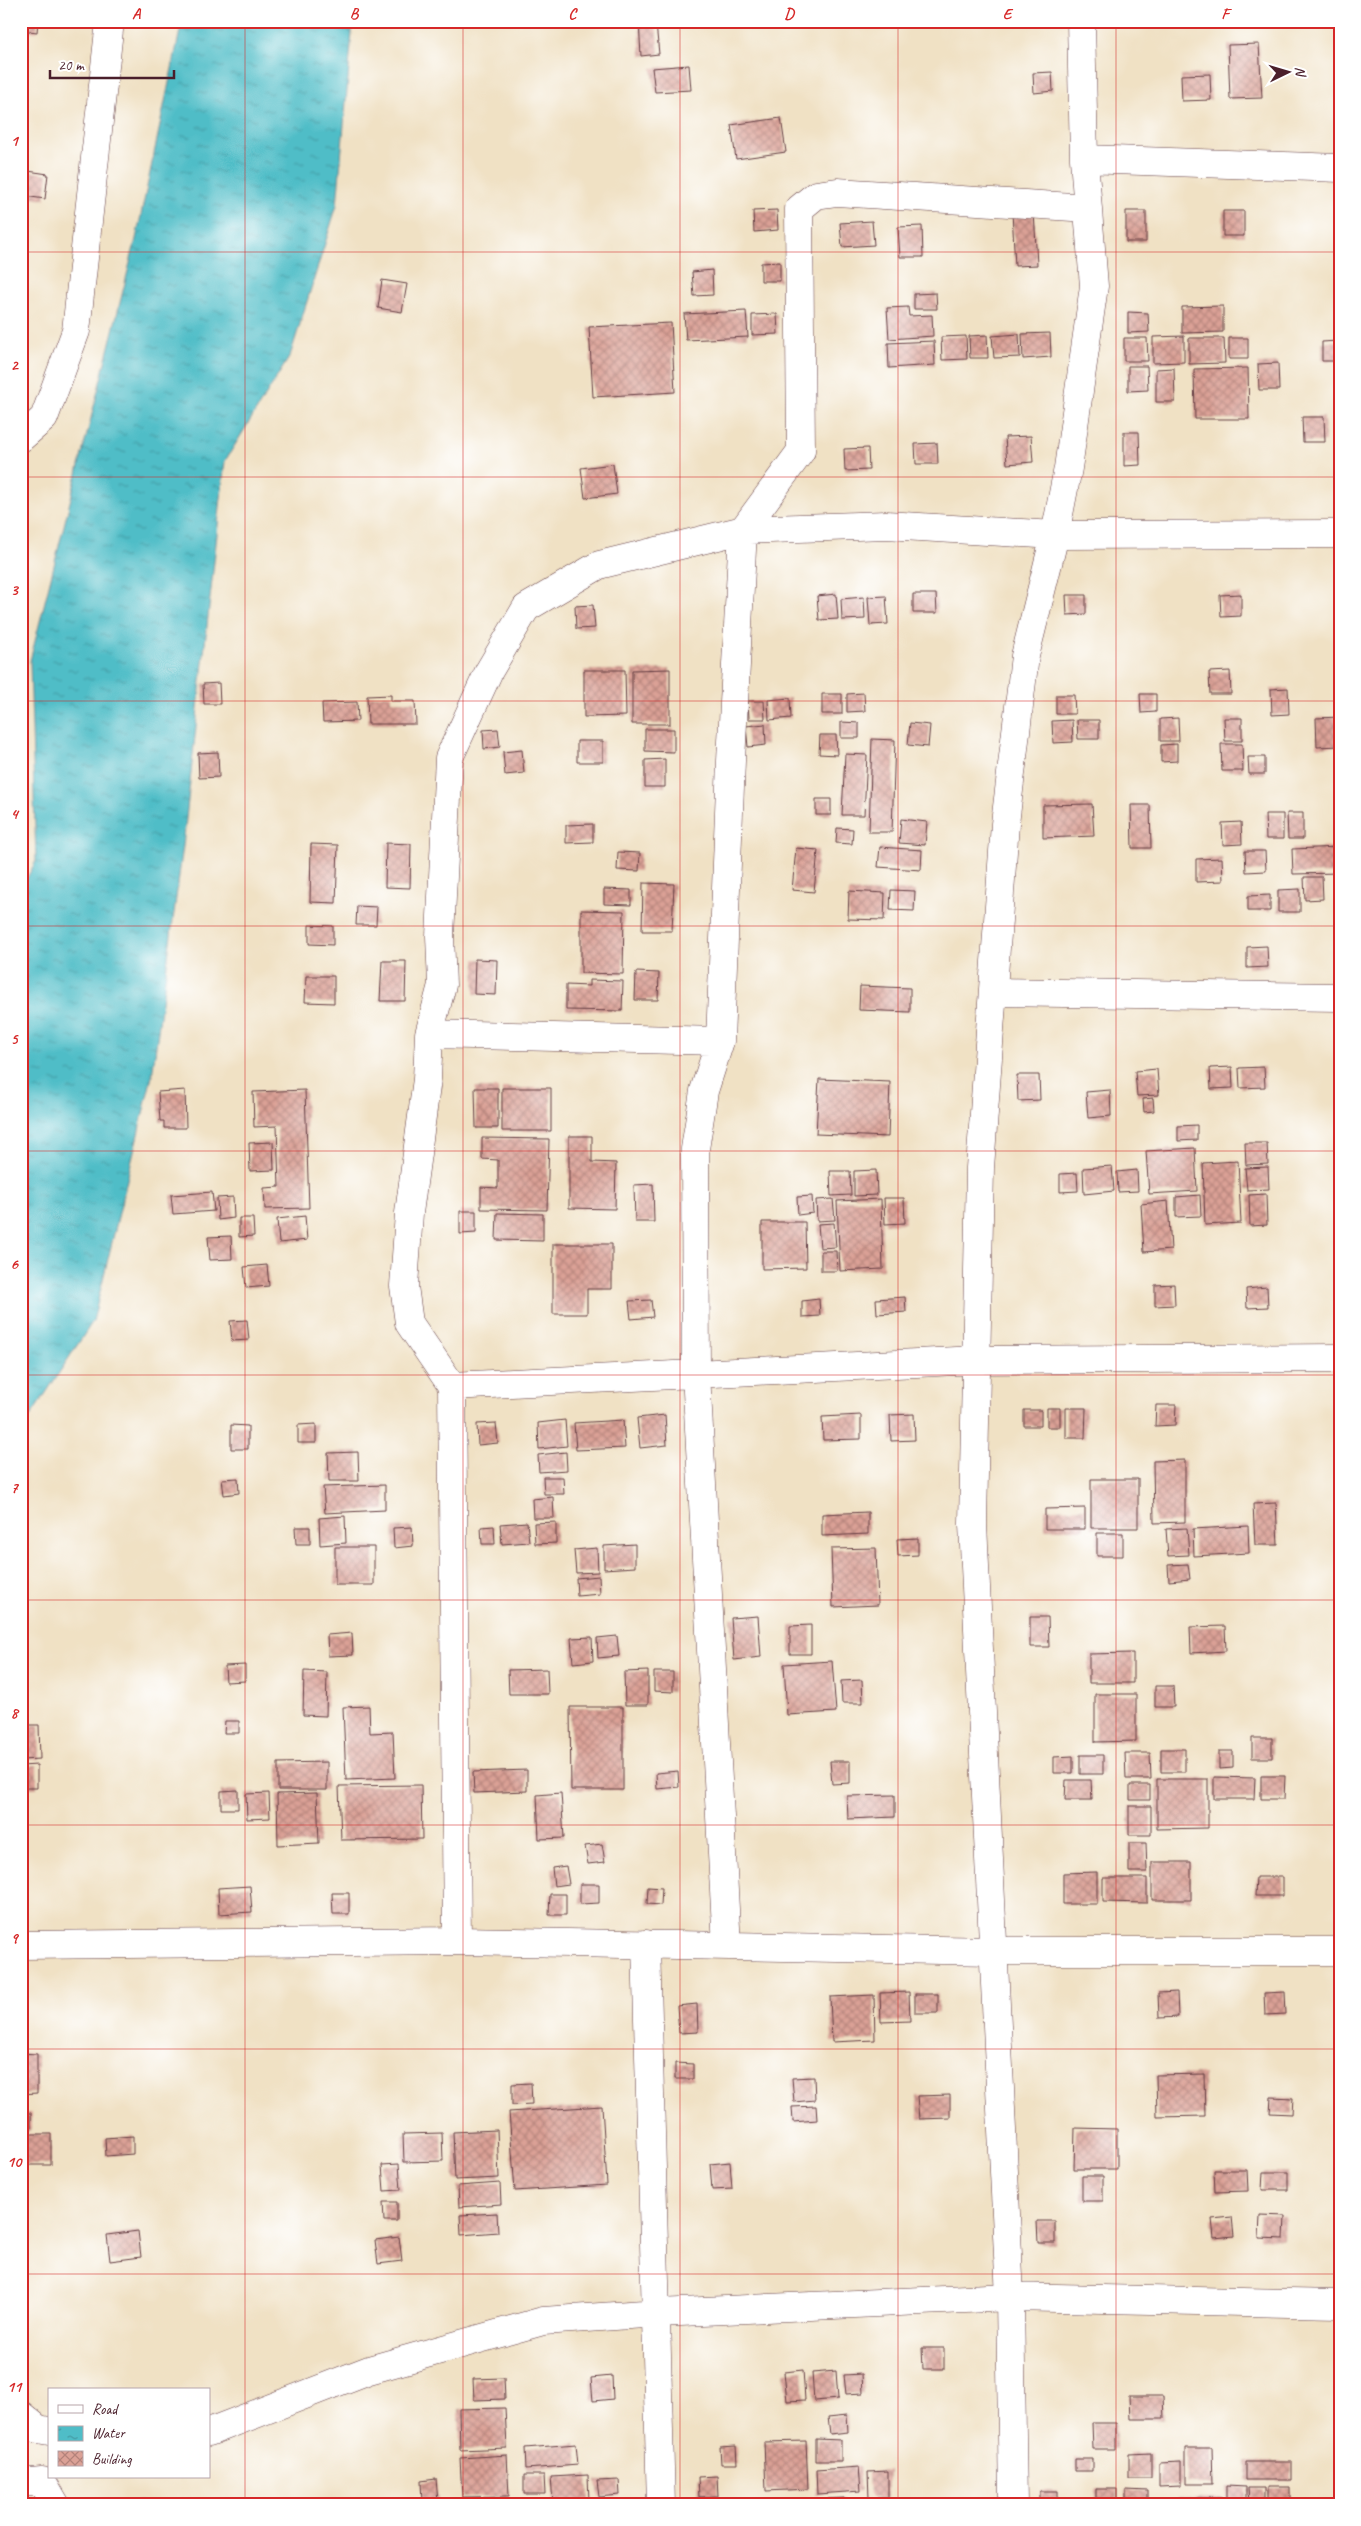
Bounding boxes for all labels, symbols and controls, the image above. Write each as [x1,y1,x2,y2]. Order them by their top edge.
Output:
text: A [132,4,142,24]
text: B [350,4,360,24]
text: C [568,4,578,24]
text: D [784,4,795,24]
text: E [1003,4,1014,24]
text: F [1221,4,1232,24]
scale bar [50,48,174,80]
north arrow [1264,48,1314,98]
text: 20 m [58,56,85,75]
text: N [1292,66,1310,78]
text: 1 [10,131,19,151]
text: 2 [10,355,19,375]
text: 3 [10,580,19,600]
text: 4 [10,804,19,824]
text: 5 [11,1029,20,1049]
text: 6 [10,1254,19,1274]
text: 7 [10,1478,19,1498]
text: 8 [10,1703,19,1723]
text: 9 [10,1928,19,1948]
text: 10 [7,2152,23,2172]
text: 11 [7,2377,23,2397]
legend [48,2388,210,2478]
text: Road [92,2400,119,2419]
text: Water [92,2424,126,2443]
text: Building [92,2450,132,2469]

